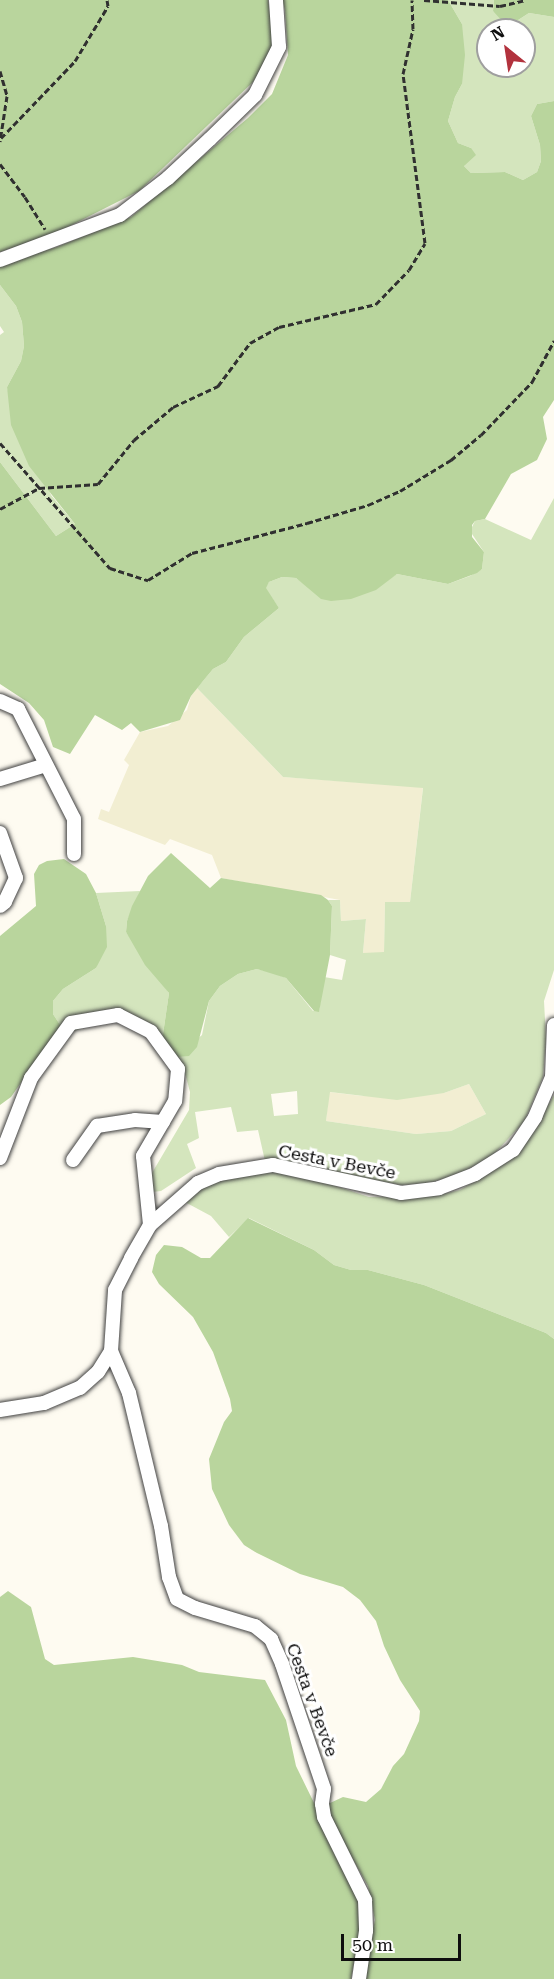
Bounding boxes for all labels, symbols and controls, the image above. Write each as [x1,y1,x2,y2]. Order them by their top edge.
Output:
north arrow [476,18,536,78]
text: N [488,22,508,45]
street label: Cesta v Bevče [276,1140,398,1184]
street label: Cesta v Bevče [281,1640,343,1760]
scale bar [344,1922,464,1960]
text: 50 m [352,1934,393,1955]

